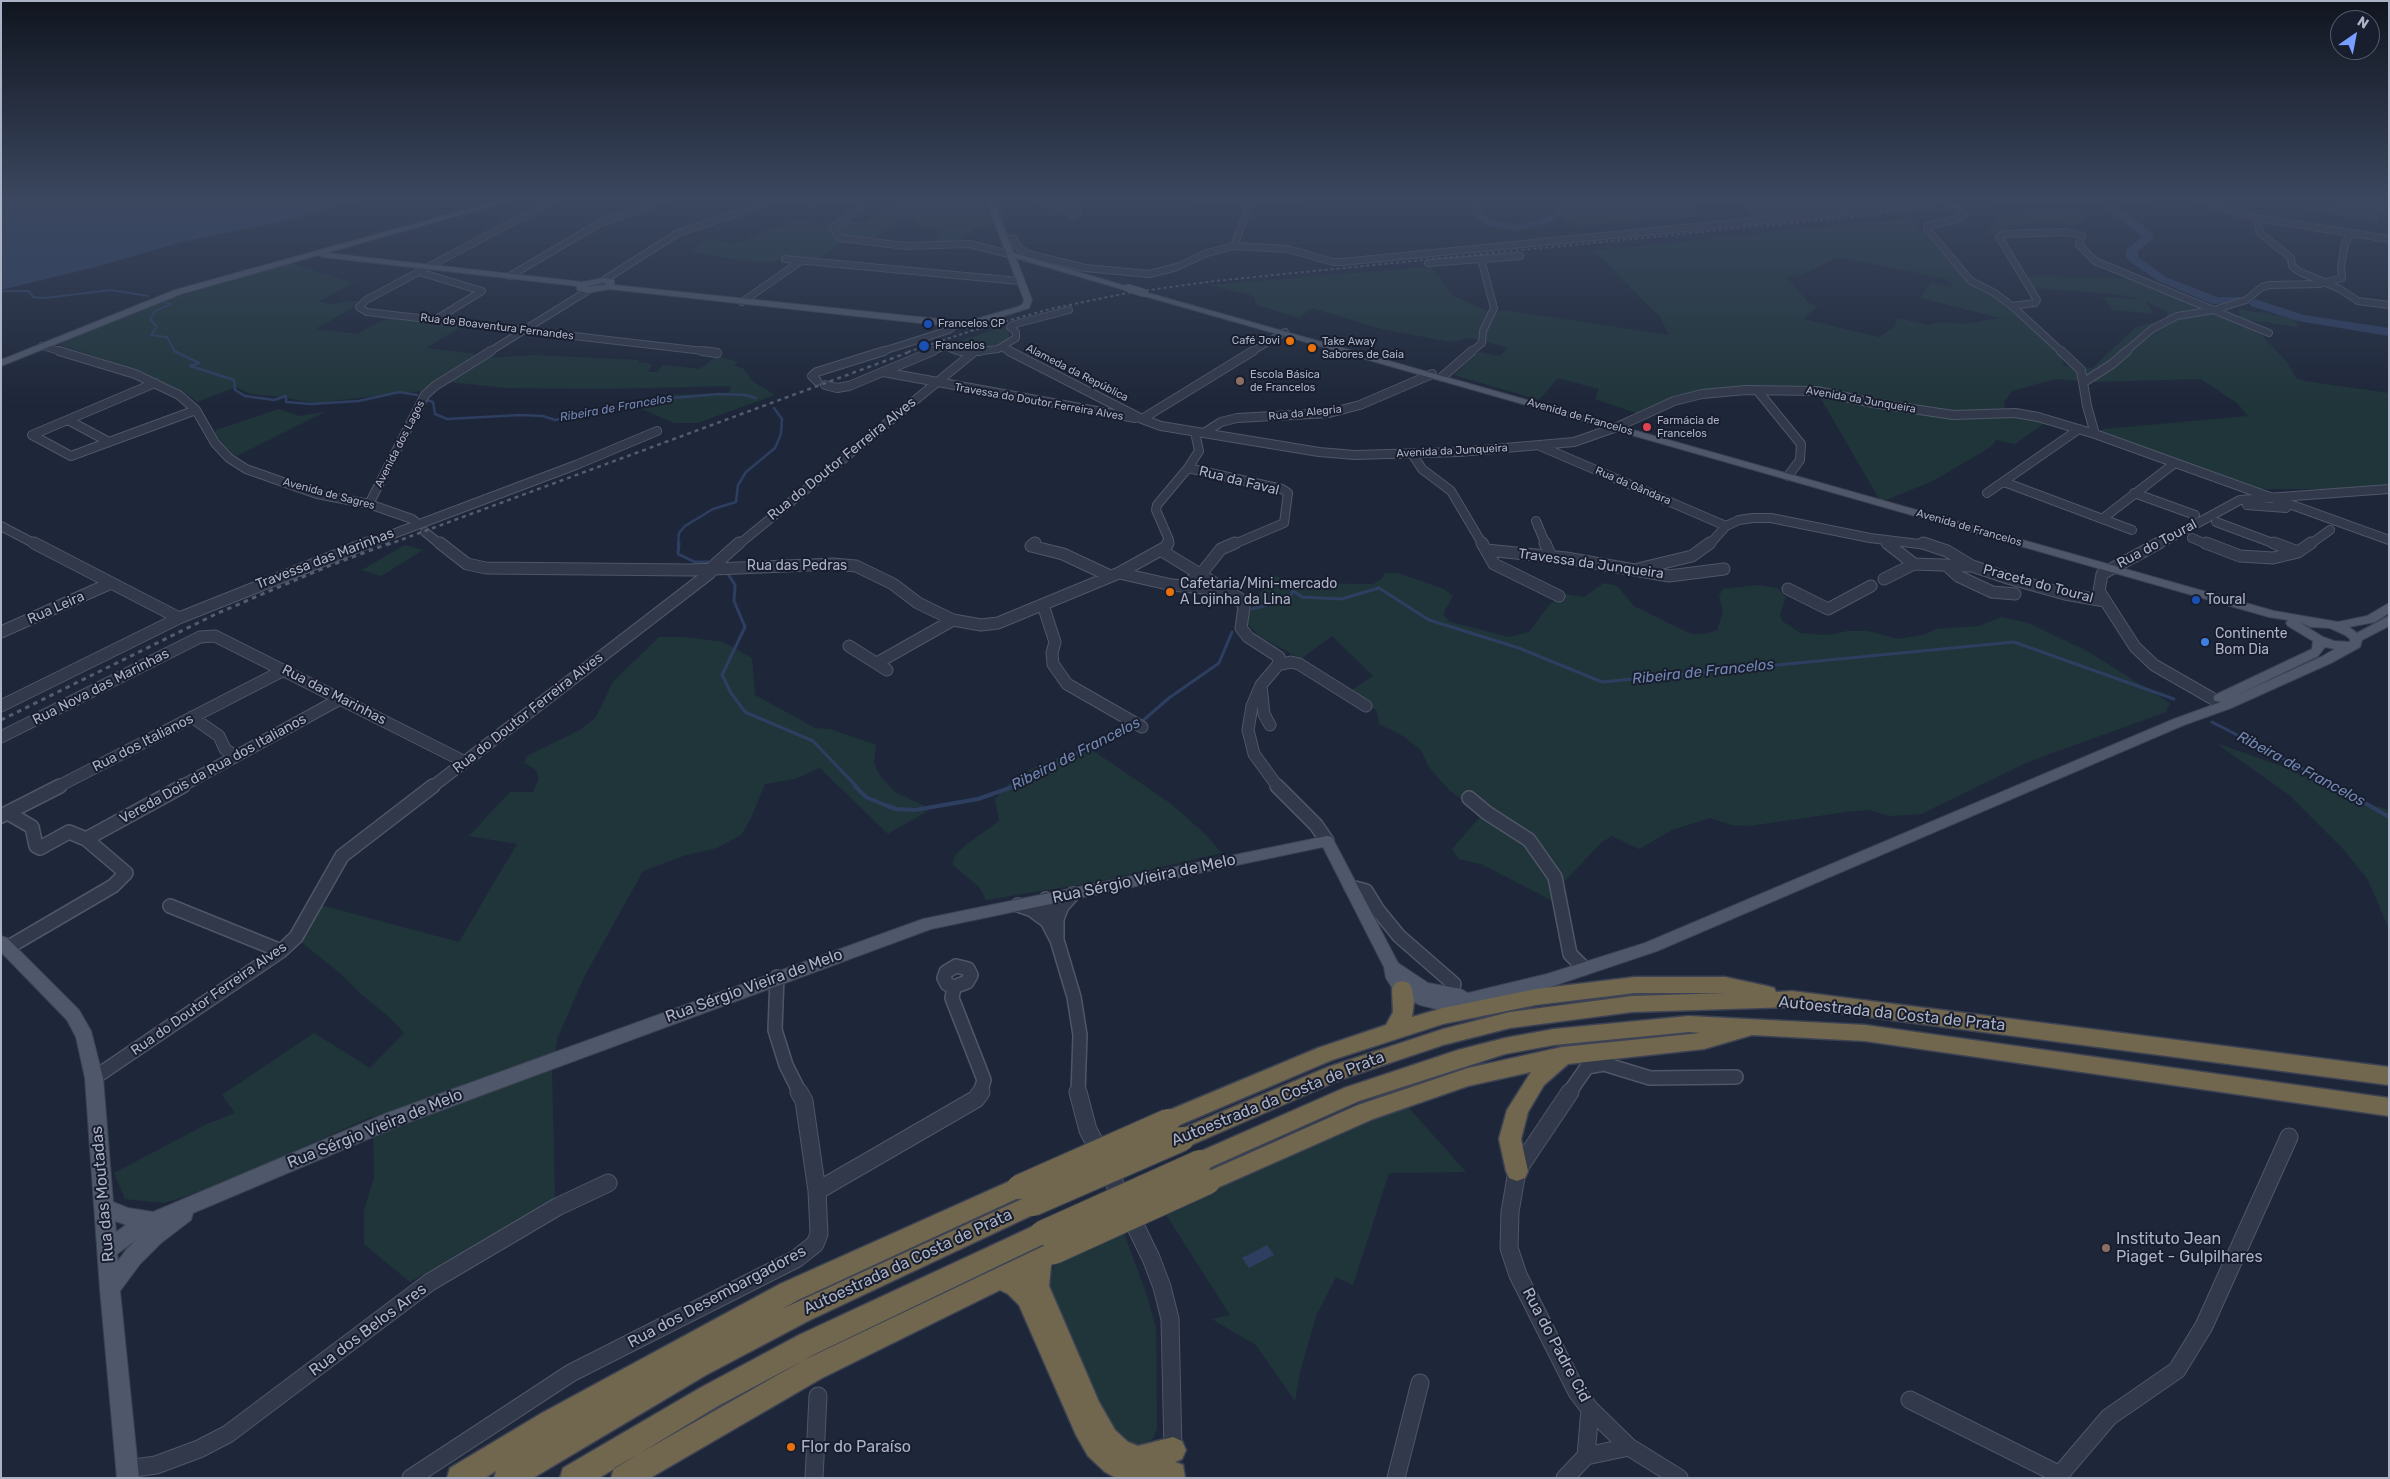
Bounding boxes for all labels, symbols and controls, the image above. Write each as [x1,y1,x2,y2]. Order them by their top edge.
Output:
north arrow [2330,10,2380,60]
text: N [2354,13,2372,33]
street label: Rua de Boaventura Fernandes [420,311,574,343]
place label: Francelos CP [938,317,1005,331]
marker: Francelos CP [922,318,934,330]
place label: Café Jovi [1232,334,1280,348]
marker: Café Jovi [1284,335,1296,347]
place label: Take Away Sabores de Gaia [1322,335,1404,361]
marker: Francelos [917,339,931,353]
place label: Francelos [935,339,985,353]
street label: Alameda da República [1024,341,1130,405]
marker: Take Away Sabores de Gaia [1306,342,1318,354]
place label: Escola Básica de Francelos [1250,368,1320,394]
marker: Escola Básica de Francelos [1234,375,1246,387]
street label: Travessa do Doutor Ferreira Alves [954,381,1124,423]
street label: Avenida da Junqueira [1805,384,1917,416]
water label: Ribeira de Francelos [559,391,673,425]
street label: Rua do Doutor Ferreira Alves [764,394,920,524]
street label: Avenida de Francelos [1526,396,1634,438]
street label: Avenida dos Lagos [372,398,428,490]
street label: Rua da Alegria [1268,403,1342,423]
place label: Farmácia de Francelos [1657,414,1719,440]
marker: Farmácia de Francelos [1641,421,1653,433]
street label: Avenida da Junqueira [1396,441,1508,461]
street label: Rua da Faval [1197,463,1281,499]
street label: Rua da Gândara [1593,464,1673,508]
street label: Avenida de Sagres [282,475,376,513]
street label: Avenida de Francelos [1915,507,2023,549]
street label: Rua do Toural [2114,516,2200,572]
street label: Travessa das Marinhas [254,525,396,593]
street label: Travessa da Junqueira [1517,545,1665,583]
street label: Rua das Pedras [747,558,847,574]
street label: Praceta do Toural [1981,561,2095,607]
place label: Cafetaria/Mini-mercado A Lojinha da Lina [1180,576,1337,608]
marker: Cafetaria/Mini-mercado A Lojinha da Lina [1164,586,1176,598]
street label: Rua Leira [25,588,87,628]
place label: Toural [2206,592,2246,608]
marker: Toural [2190,594,2202,606]
place label: Continente Bom Dia [2215,626,2288,658]
marker: Continente Bom Dia [2199,636,2211,648]
street label: Rua Nova das Marinhas [30,645,172,729]
street label: Rua do Doutor Ferreira Alves [449,649,607,777]
water label: Ribeira de Francelos [1631,656,1775,688]
street label: Rua das Marinhas [279,661,389,729]
street label: Rua dos Italianos [90,710,196,776]
street label: Vereda Dois da Rua dos Italianos [117,711,309,827]
water label: Ribeira de Francelos [1008,714,1144,794]
water label: Ribeira de Francelos [2234,728,2368,810]
street label: Rua Sérgio Vieira de Melo [1050,850,1238,908]
street label: Rua do Doutor Ferreira Alves [128,939,290,1059]
street label: Rua Sérgio Vieira de Melo [663,945,845,1027]
street label: Autoestrada da Costa de Prata [1778,993,2006,1035]
street label: Autoestrada da Costa de Prata [1169,1047,1387,1151]
street label: Rua Sérgio Vieira de Melo [285,1085,465,1173]
street label: Rua das Moutadas [87,1125,119,1263]
street label: Autoestrada da Costa de Prata [801,1205,1015,1319]
place label: Instituto Jean Piaget - Gulpilhares [2116,1229,2263,1267]
street label: Rua dos Desembargadores [624,1242,810,1352]
marker: Instituto Jean Piaget - Gulpilhares [2100,1242,2112,1254]
street label: Rua dos Belos Ares [305,1280,431,1380]
street label: Rua do Padre Cid [1518,1285,1594,1405]
place label: Flor do Paraíso [801,1437,911,1457]
marker: Flor do Paraíso [785,1441,797,1453]

